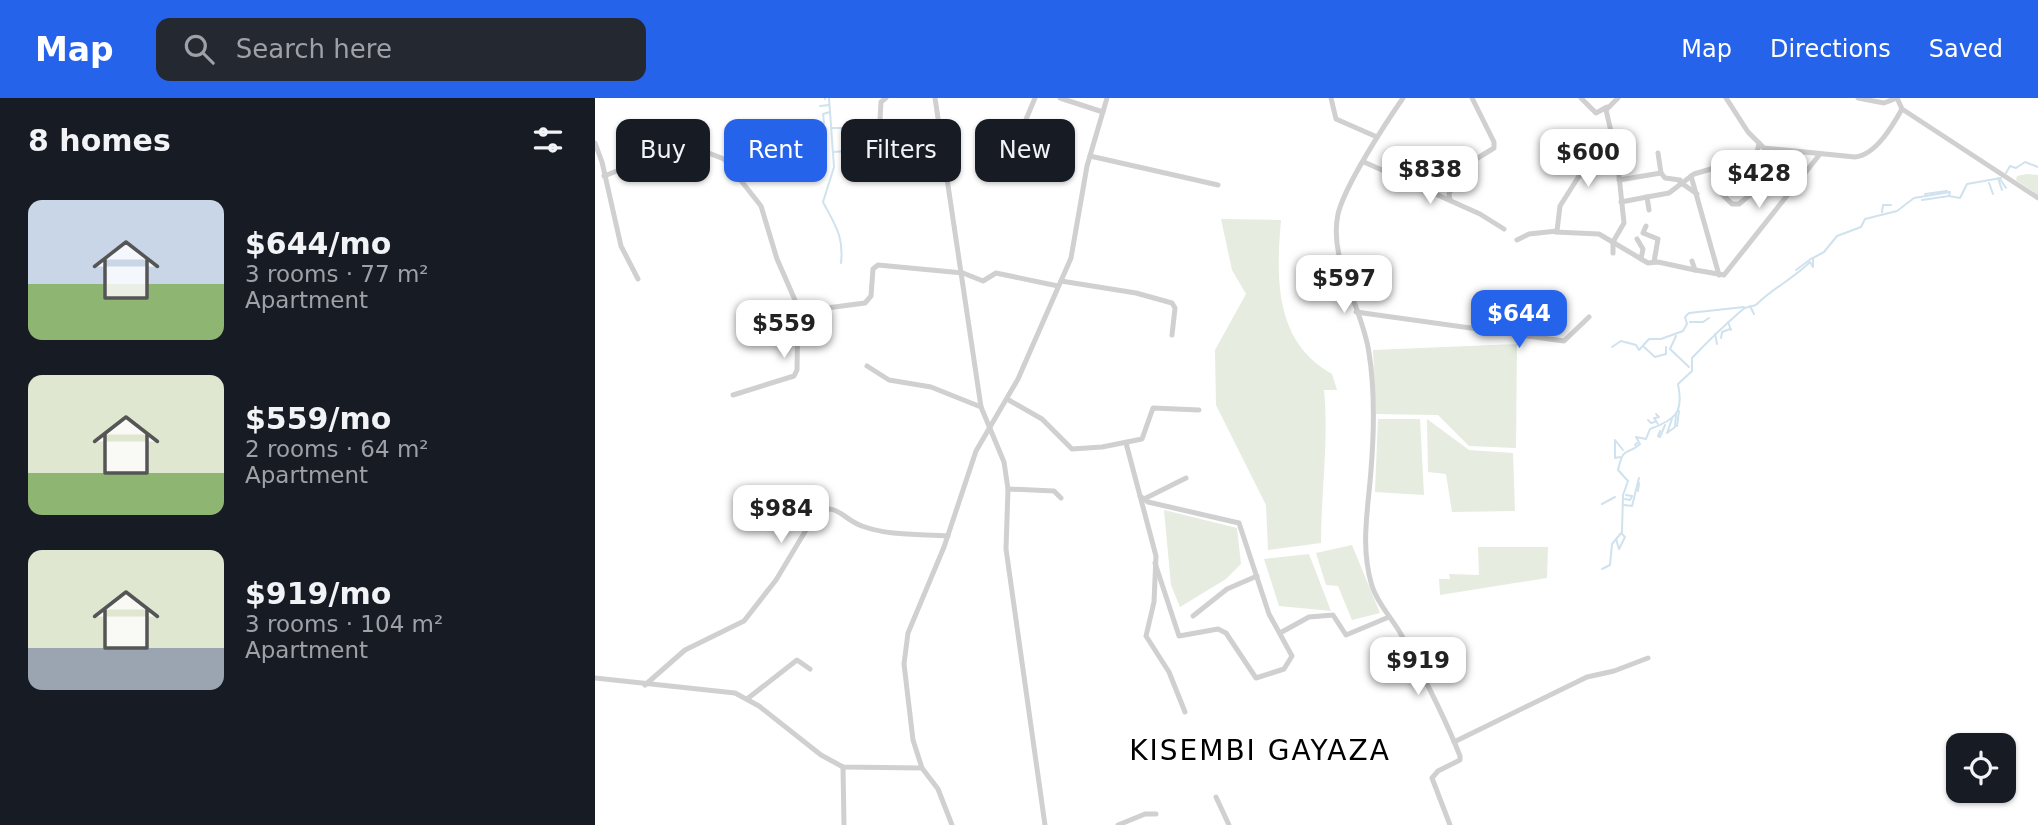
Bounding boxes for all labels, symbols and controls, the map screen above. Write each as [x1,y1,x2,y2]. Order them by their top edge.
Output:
search box [156,18,646,81]
text: Map [35,30,114,69]
icon: search [180,30,218,68]
text: Search here [236,34,392,64]
text: Map [1681,35,1732,63]
text: Directions [1770,35,1891,63]
text: Saved [1929,35,2003,63]
chip: Buy [616,119,710,182]
chip: Rent [724,119,827,182]
chip: Filters [841,119,961,182]
chip: New [975,119,1075,182]
icon: filters [529,121,567,159]
text: 8 homes [28,123,171,158]
pin: $600 [1547,130,1629,189]
text: $600 [1556,139,1620,165]
pin: $838 [1389,146,1471,206]
pin: $428 [1718,150,1800,210]
text: $838 [1398,156,1462,182]
text: $428 [1727,160,1791,186]
text: $644/mo [245,226,391,261]
icon: home [84,228,168,312]
pin: $597 [1303,256,1385,315]
text: 3 rooms · 77 m² [245,261,429,287]
text: $597 [1312,265,1376,291]
text: Apartment [245,287,368,313]
pin: $644 [1478,290,1560,350]
pin: $559 [743,300,825,360]
text: $644 [1487,300,1551,326]
text: $559 [752,310,816,336]
text: $559/mo [245,401,391,436]
icon: home [84,403,168,487]
text: 2 rooms · 64 m² [245,436,429,462]
text: Apartment [245,462,368,488]
pin: $984 [740,486,822,545]
text: $984 [749,495,813,521]
text: $919/mo [245,576,391,611]
icon: home [84,578,168,662]
text: 3 rooms · 104 m² [245,611,443,637]
text: Apartment [245,637,368,663]
pin: $919 [1377,638,1459,697]
text: $919 [1386,647,1450,673]
map controls [1946,733,2016,803]
button: locate [1946,733,2016,803]
district label: KISEMBI GAYAZA [1129,734,1391,767]

